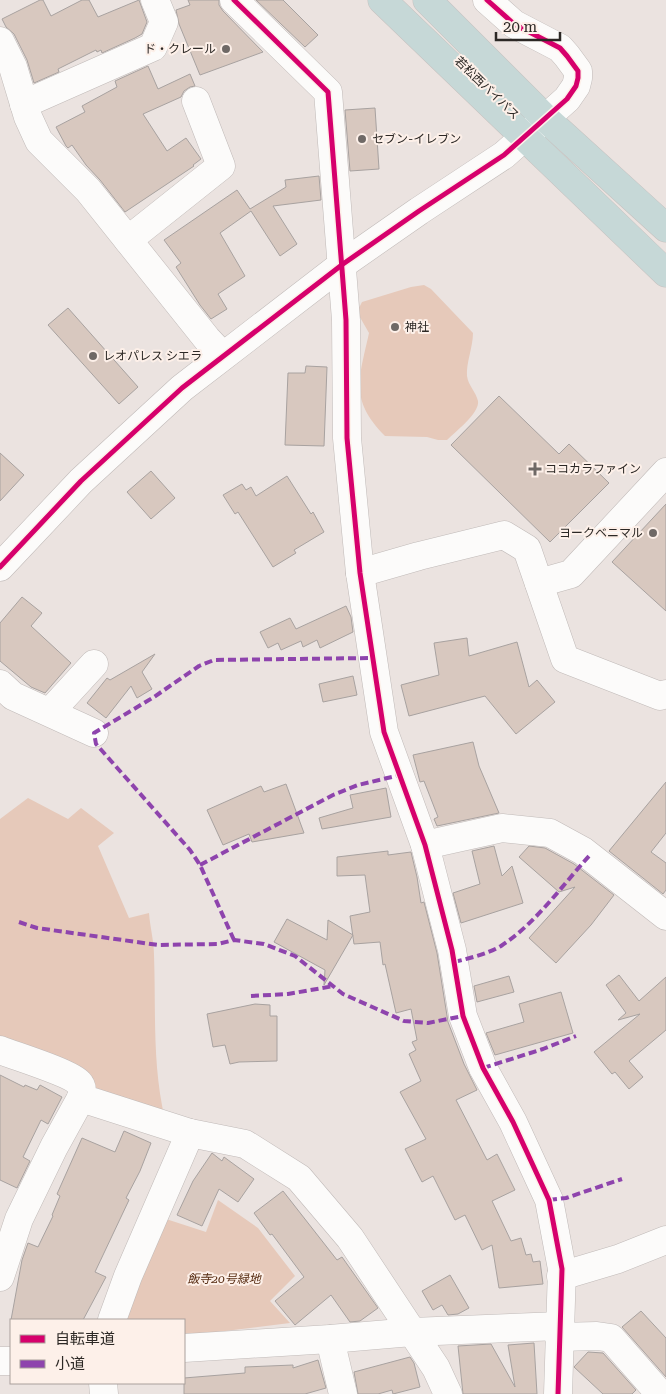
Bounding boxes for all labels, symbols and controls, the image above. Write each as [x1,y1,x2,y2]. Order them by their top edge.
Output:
scale bar [496,10,560,42]
text: 20 m [503,18,538,36]
place label: ド・クレール [144,42,216,56]
marker: ド・クレール [220,43,232,55]
street label: 若松西バイパス [452,54,522,122]
place label: セブン-イレブン [372,132,461,146]
marker: セブン-イレブン [356,133,368,145]
place label: 神社 [405,320,429,334]
marker: 神社 [389,321,401,333]
place label: レオパレス シエラ [103,349,202,363]
marker: レオパレス シエラ [87,350,99,362]
place label: ココカラファイン [545,462,641,476]
marker: ココカラファイン [529,463,541,475]
place label: ヨークベニマル [559,526,643,540]
marker: ヨークベニマル [647,527,659,539]
park label: 飯寺20号緑地 [187,1272,263,1286]
legend [10,1319,185,1384]
text: 自転車道 [55,1330,115,1348]
text: 小道 [55,1355,85,1373]

